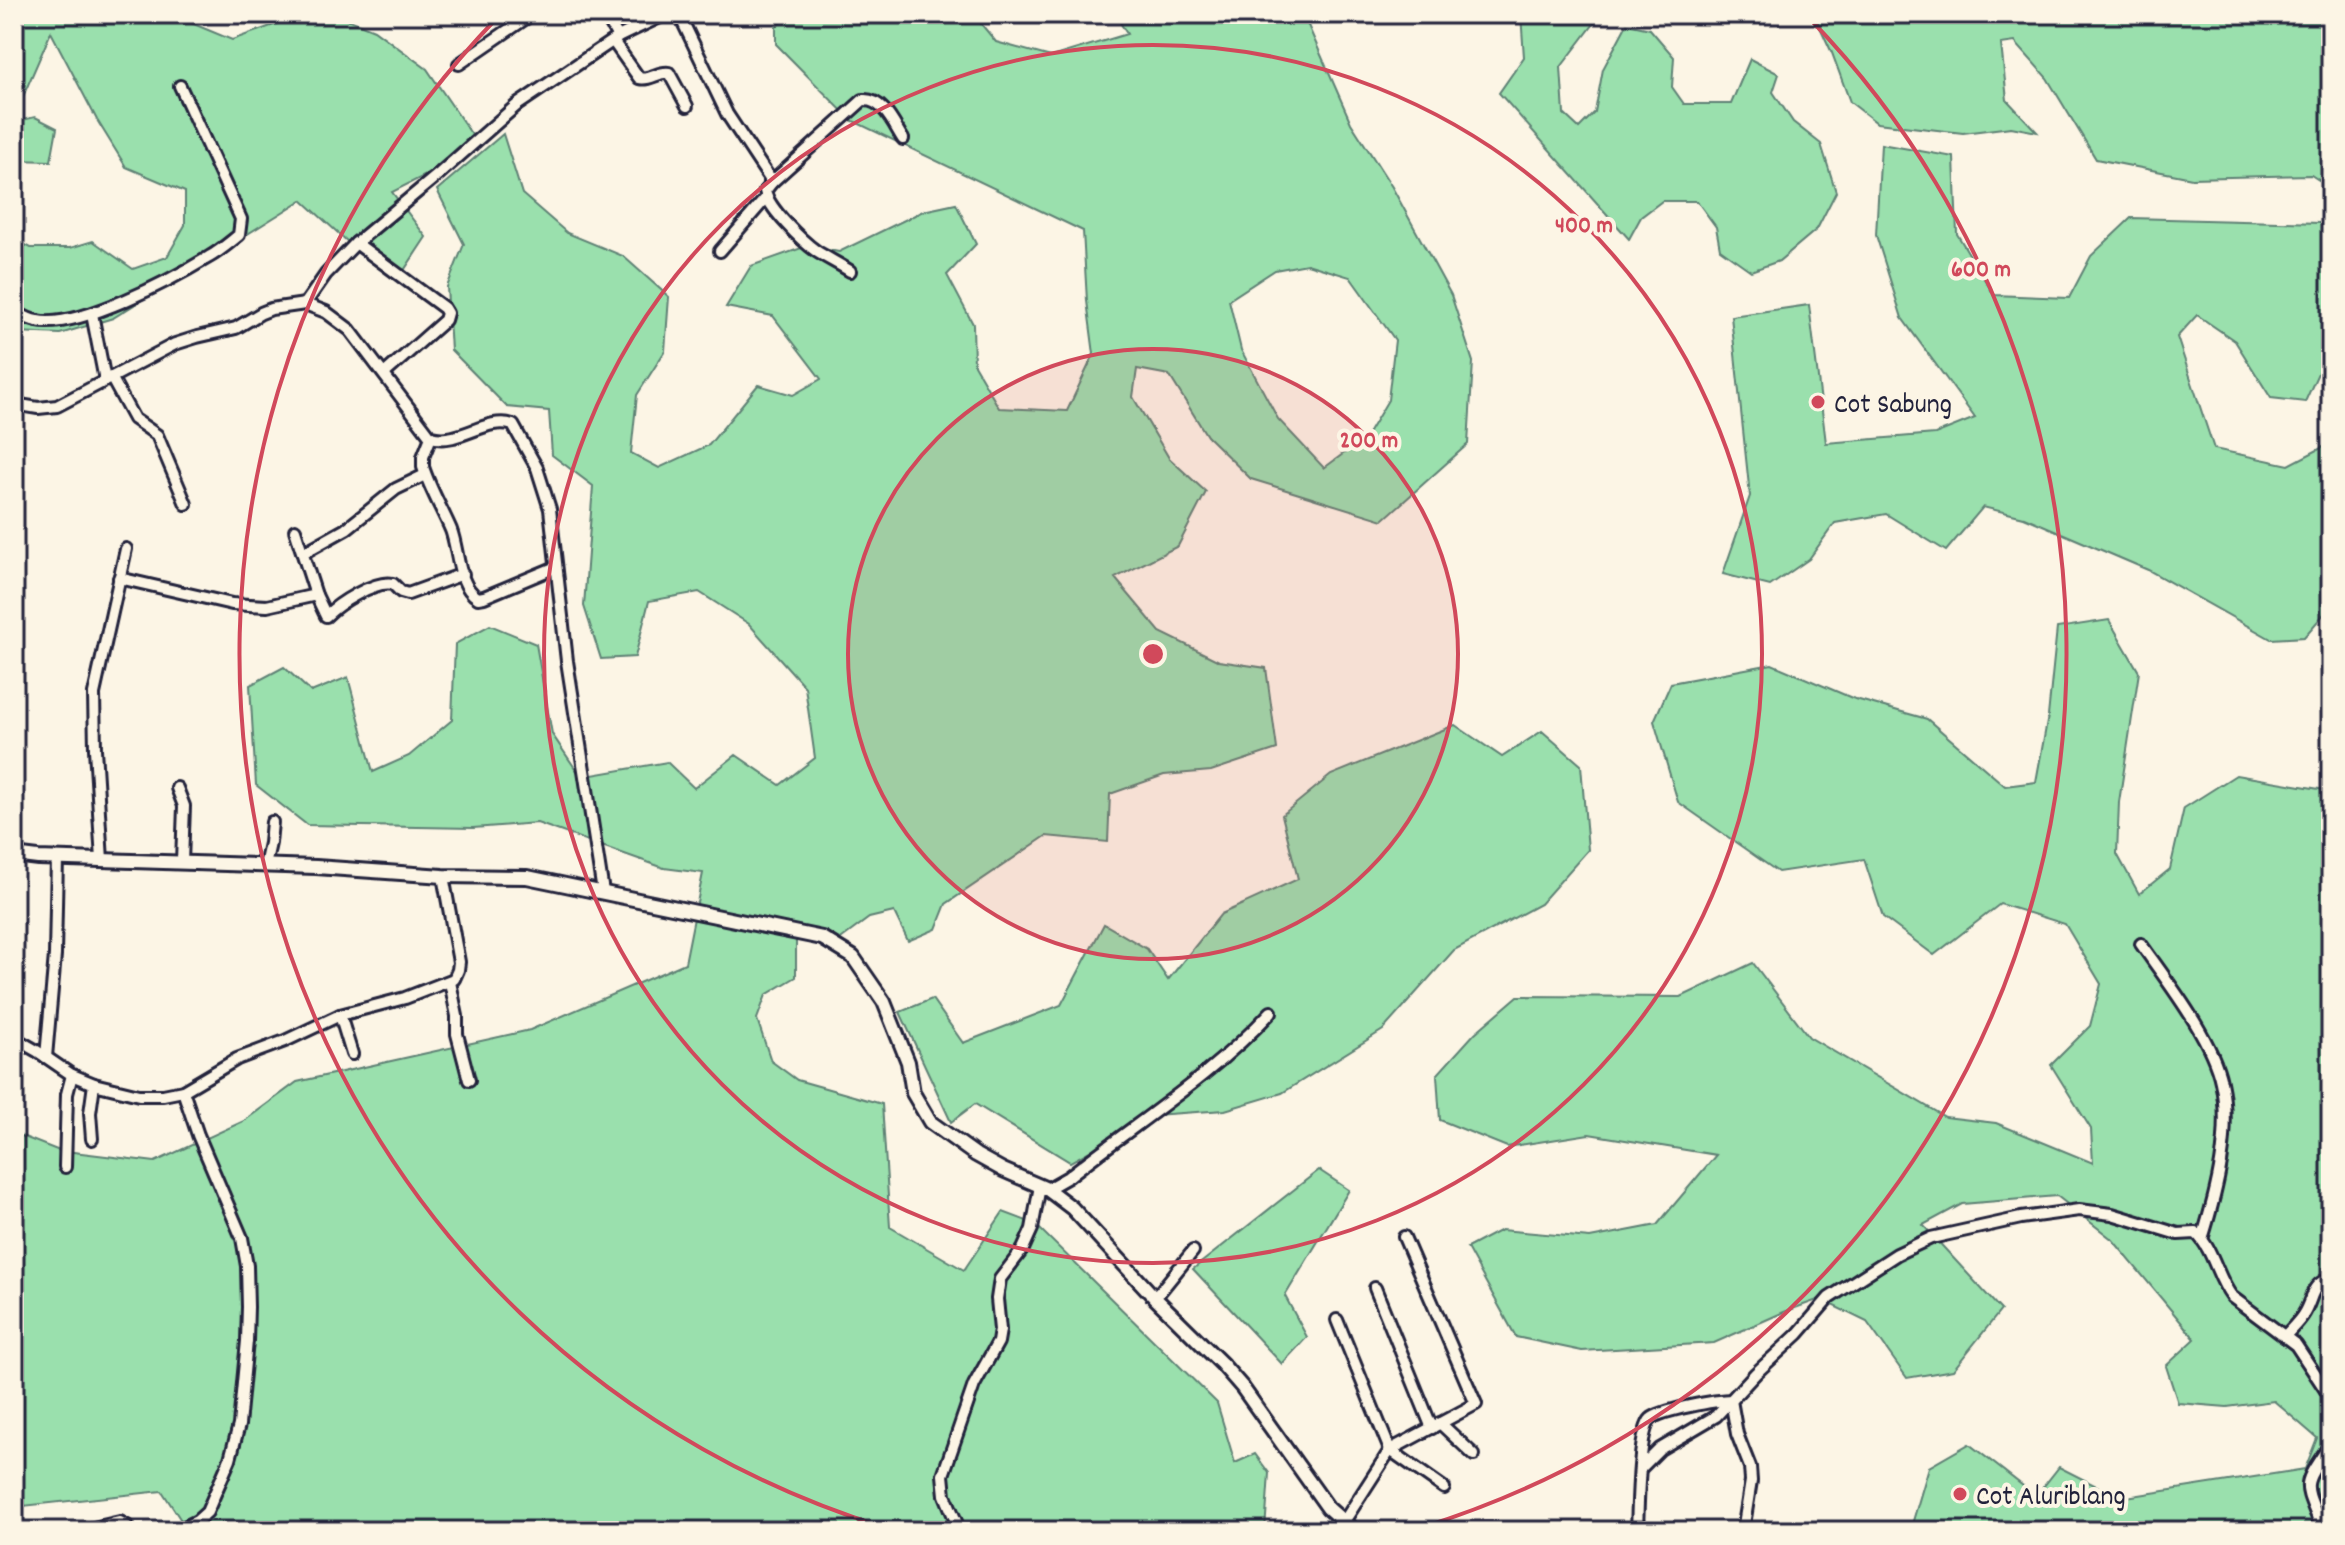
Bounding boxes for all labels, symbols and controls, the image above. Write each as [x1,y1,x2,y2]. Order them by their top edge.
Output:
text: 400 m [1555,210,1613,244]
text: 600 m [1951,254,2011,288]
place label: Cot Sabung [1834,387,1952,427]
marker: Cot Sabung [1809,393,1827,411]
text: 200 m [1340,425,1398,459]
centre of rings [1139,640,1167,668]
place label: Cot Aluriblang [1976,1479,2126,1519]
marker: Cot Aluriblang [1951,1485,1969,1503]

